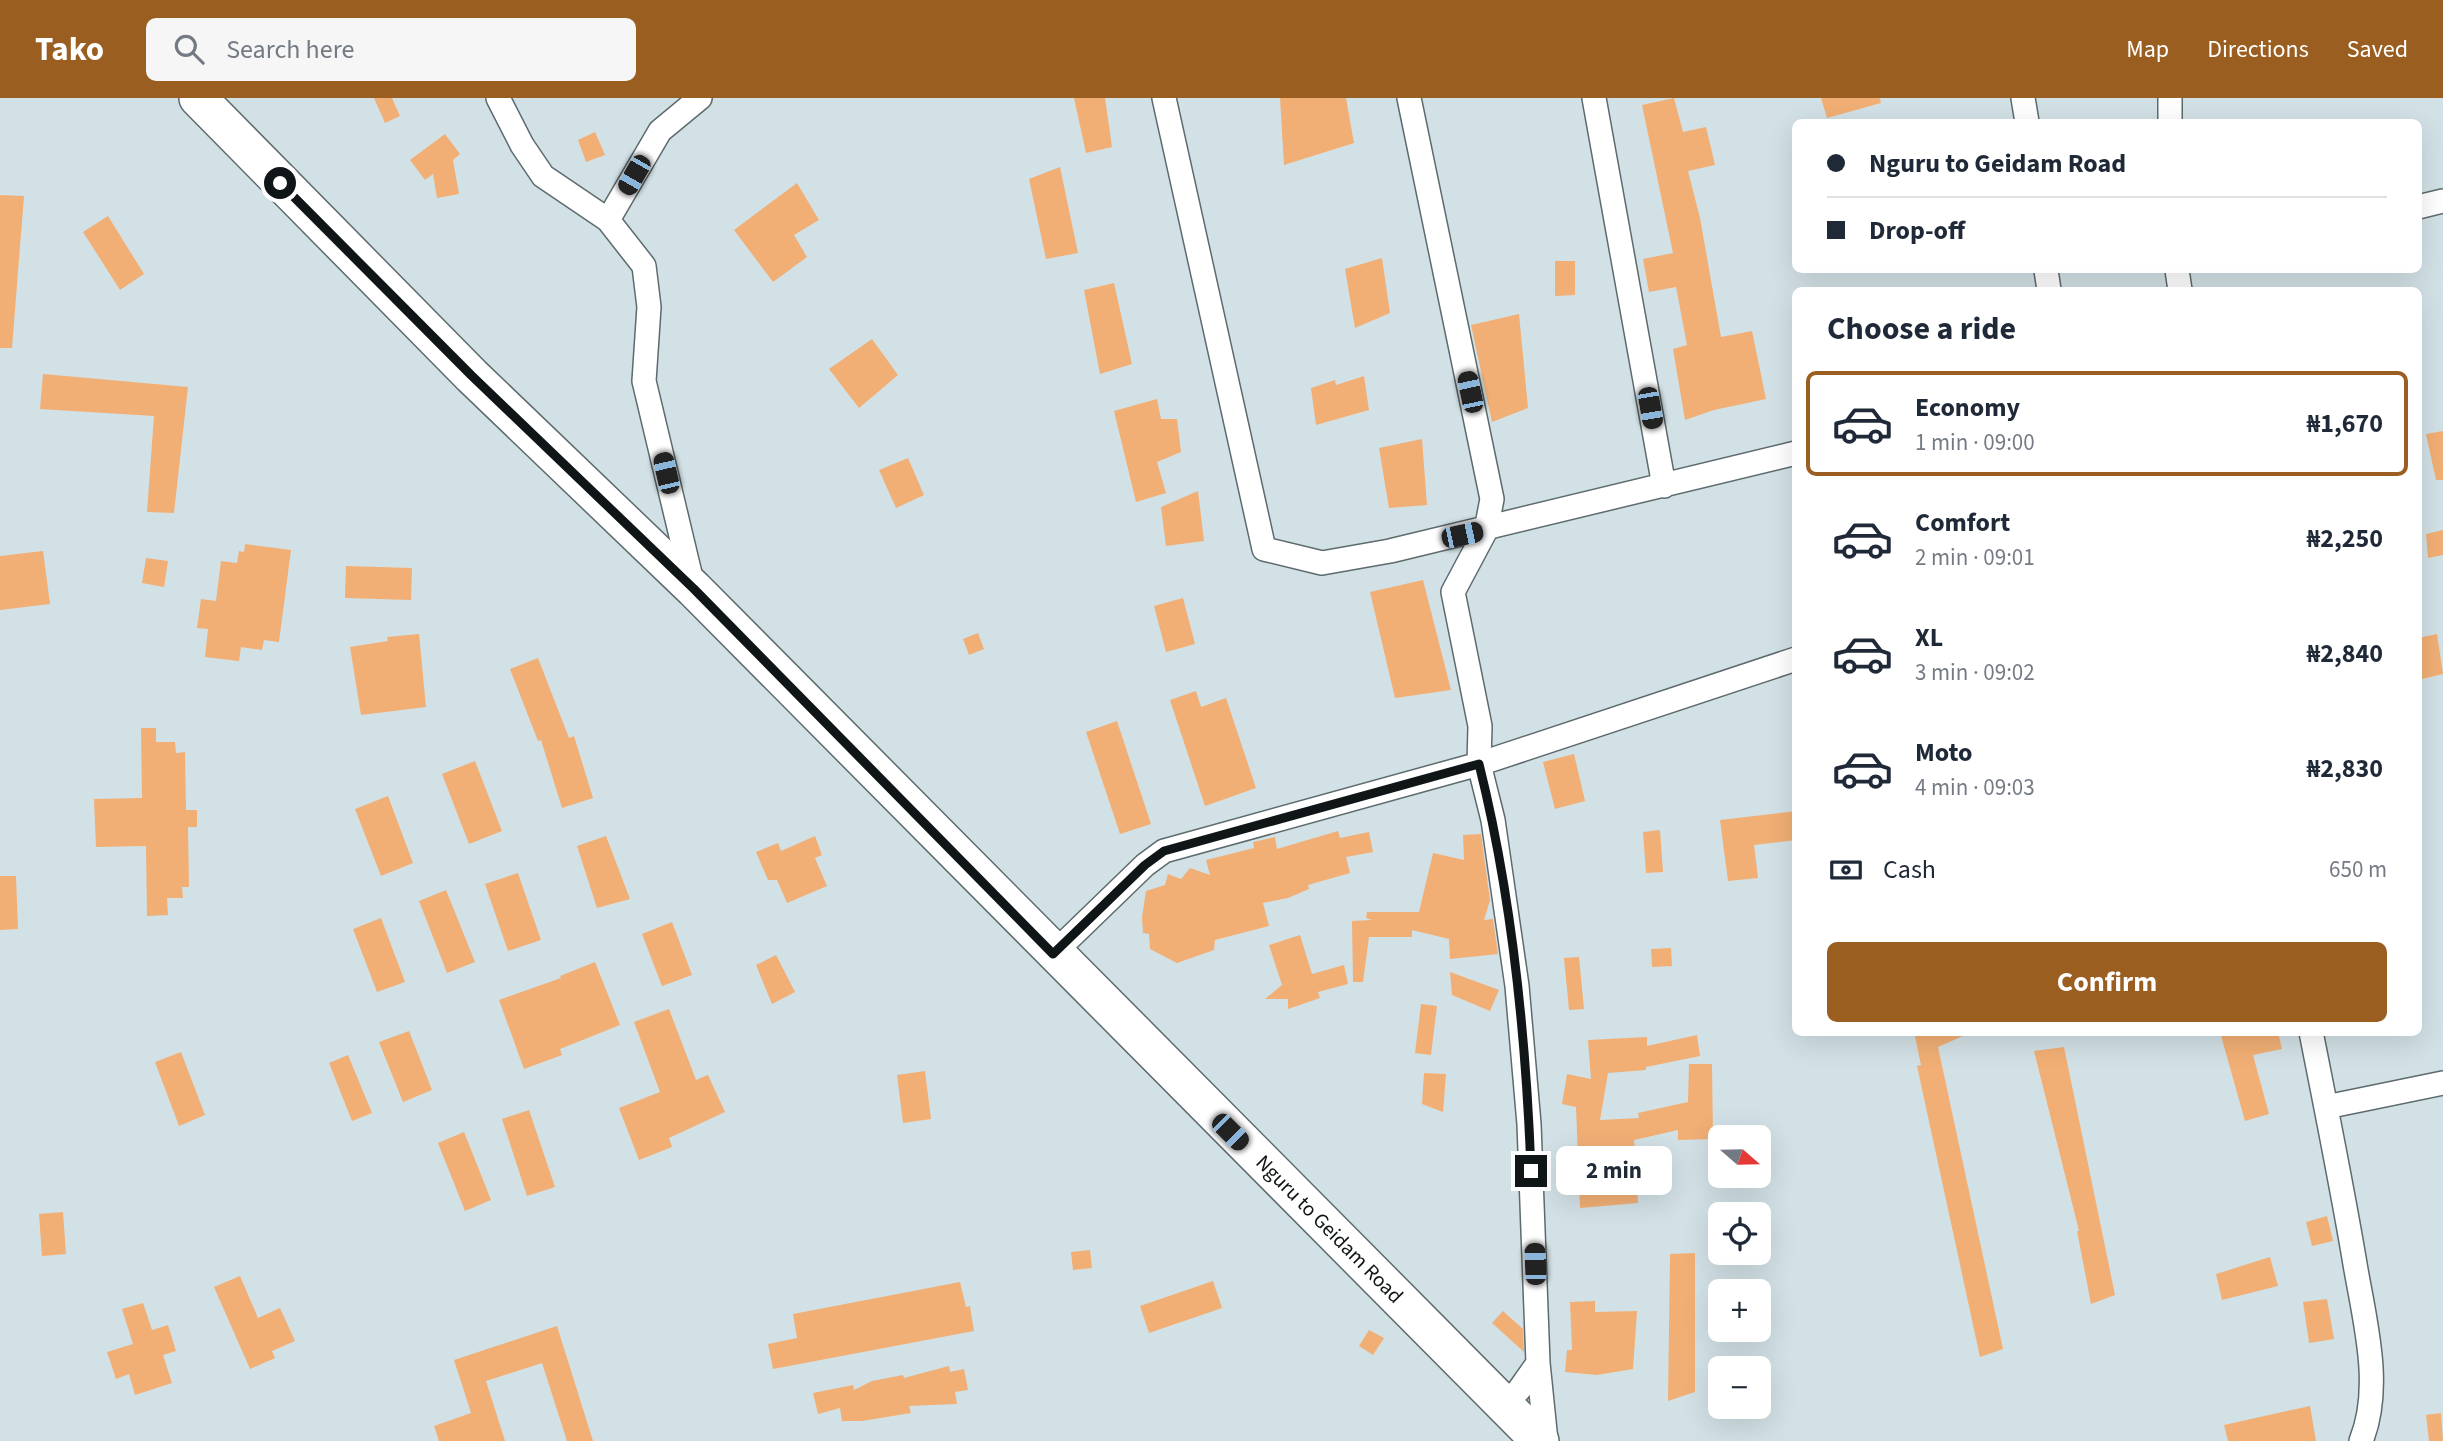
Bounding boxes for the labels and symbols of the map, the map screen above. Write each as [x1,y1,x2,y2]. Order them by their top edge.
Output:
car [615,152,654,198]
route start [264,167,296,199]
car [1456,369,1485,415]
car [1637,385,1664,431]
car [652,450,681,496]
car [1440,520,1485,550]
car [1208,1110,1253,1154]
north arrow [1708,1125,1771,1188]
callout: 2 min [1556,1146,1671,1196]
street label: Nguru to Geidam Road [1249,1148,1410,1310]
route end [1515,1155,1547,1187]
car [1524,1243,1547,1285]

